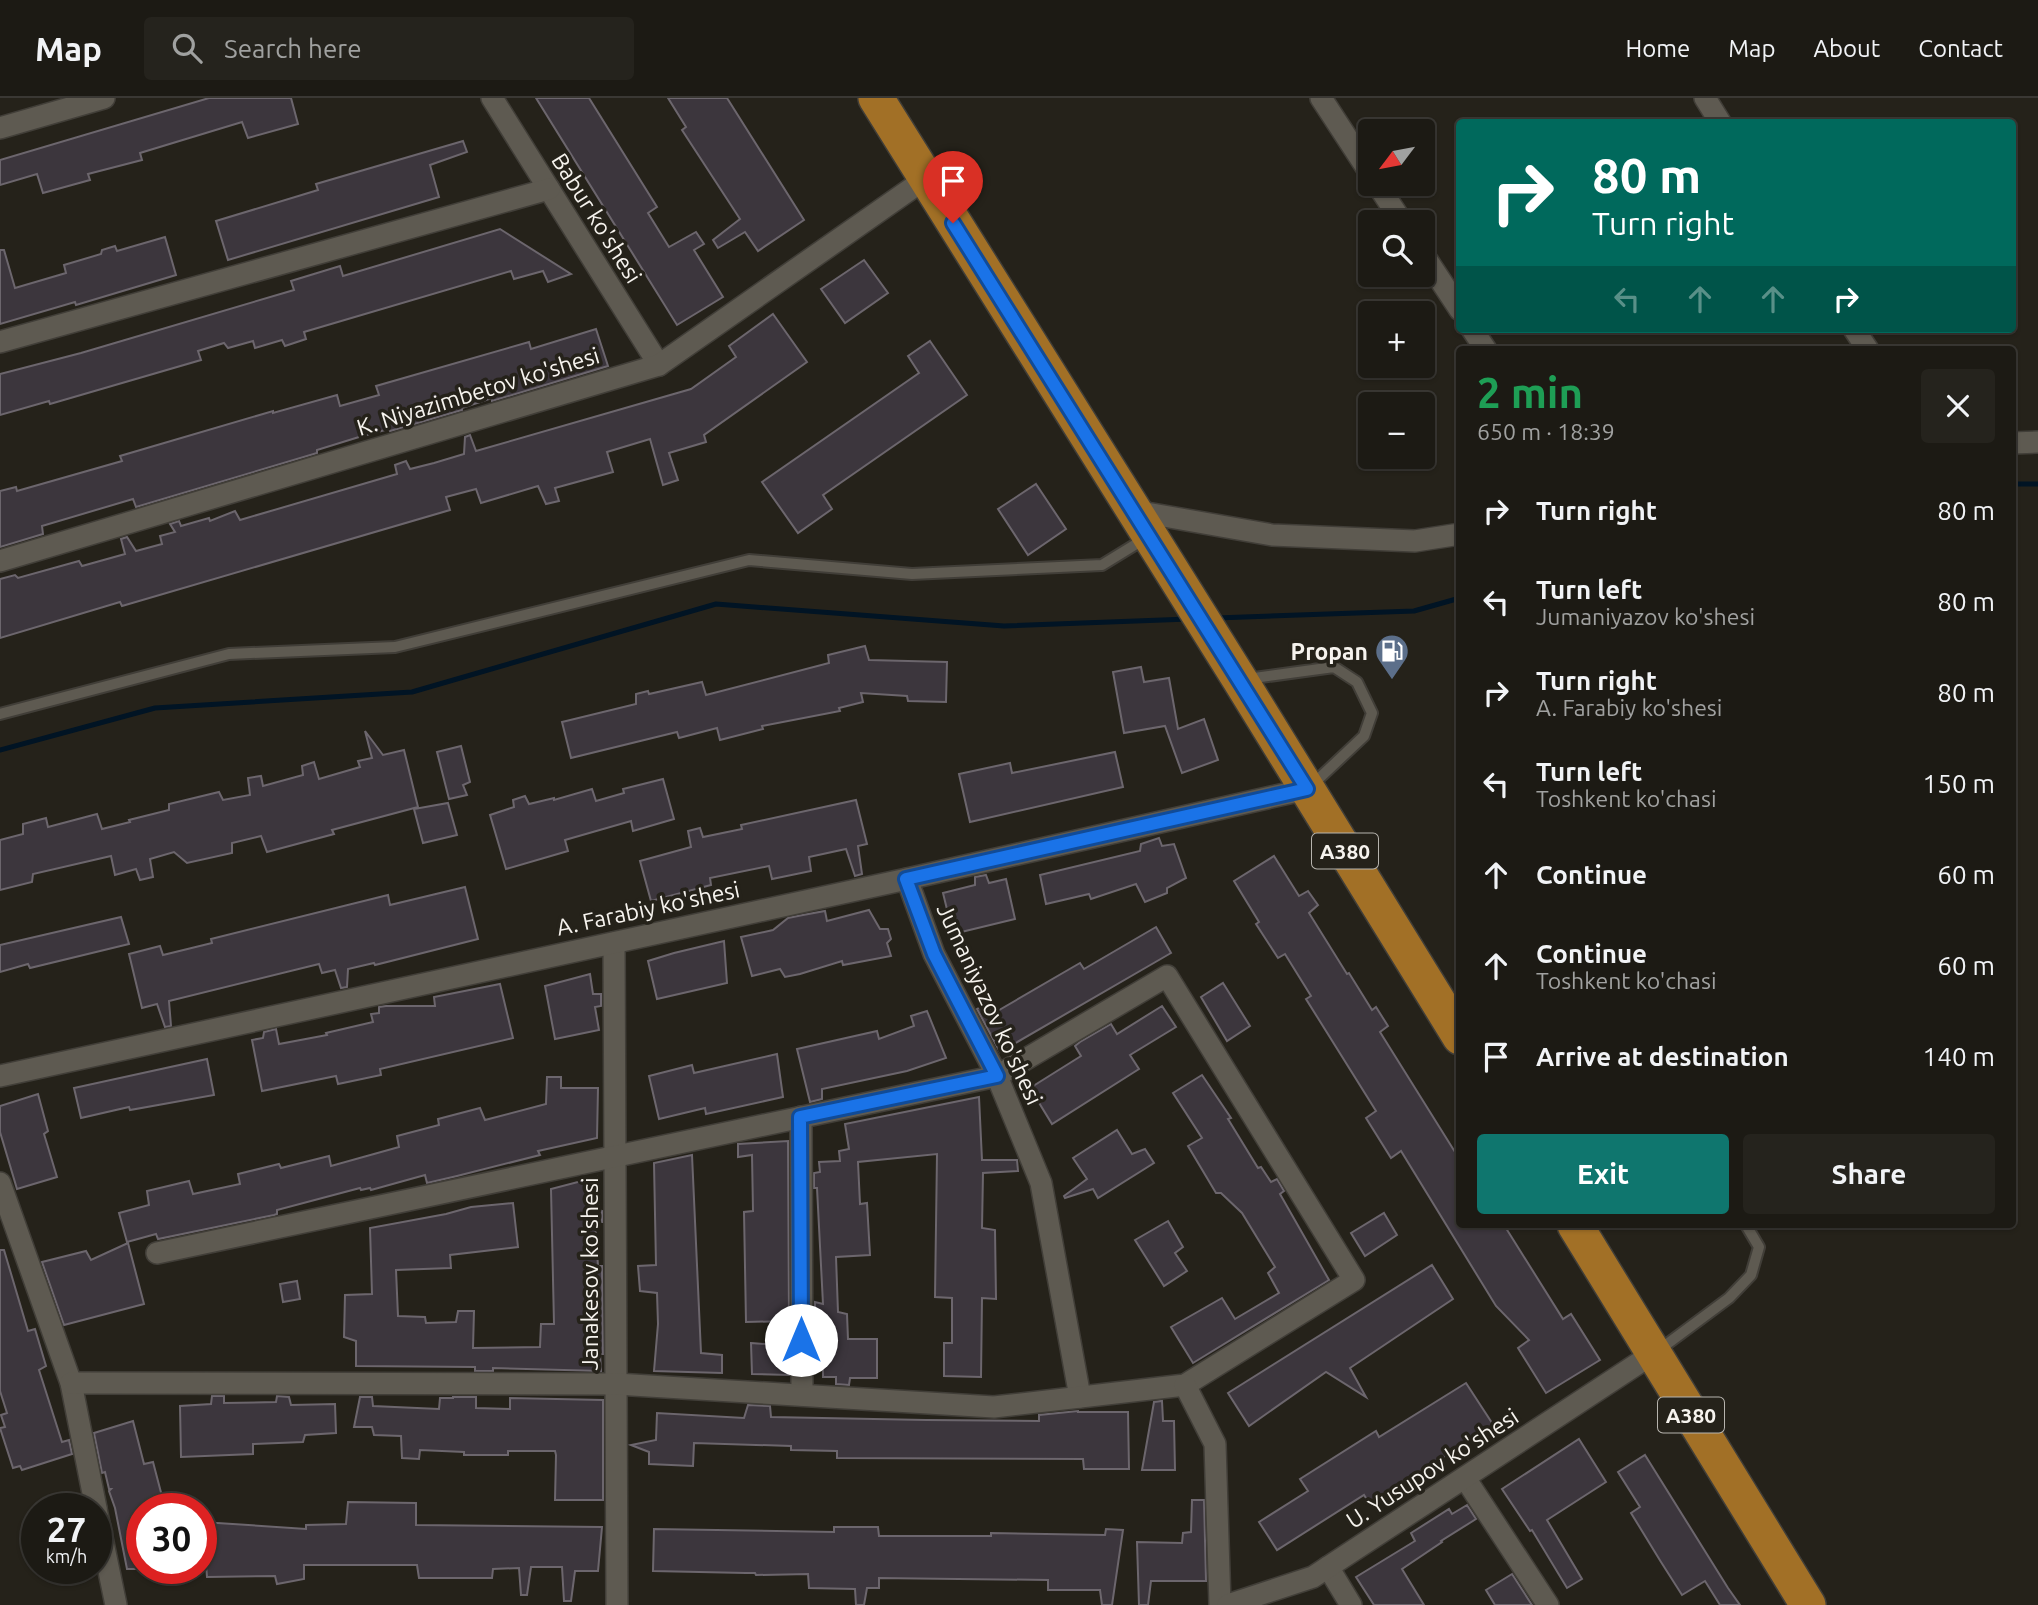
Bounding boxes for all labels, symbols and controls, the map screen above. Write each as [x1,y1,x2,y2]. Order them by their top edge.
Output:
search box [144,17,634,80]
icon: search [168,29,206,67]
text: Map [35,30,102,67]
text: Search here [224,34,362,63]
text: Home [1625,35,1690,62]
text: Map [1728,35,1775,62]
text: About [1813,35,1880,62]
text: Contact [1918,35,2003,62]
north arrow [1358,119,1435,196]
map controls [1358,119,1435,469]
icon: right [1477,147,1568,238]
text: 80 m [1592,147,1701,202]
street label: Babur ko'shesi [547,149,647,287]
pin [923,151,983,223]
icon: arrive [934,162,972,200]
text: Turn right [1592,205,1734,241]
button: search [1358,210,1435,287]
icon: left [1608,280,1646,318]
icon: ahead [1681,280,1719,318]
icon: ahead [1754,280,1792,318]
icon: right [1827,280,1865,318]
button: + [1358,301,1435,378]
street label: K. Niyazimbetov ko'shesi [354,342,602,440]
text: 2 min [1477,369,1583,416]
button: close [1921,369,1995,443]
button: − [1358,392,1435,469]
text: 650 m · 18:39 [1477,419,1615,444]
icon: right [1477,492,1515,530]
text: Turn right [1536,496,1657,525]
text: 80 m [1937,496,1995,525]
text: Turn left [1536,575,1642,604]
icon: left [1477,583,1515,621]
text: 80 m [1937,587,1995,616]
text: Jumaniyazov ko'shesi [1536,604,1755,629]
fuel station icon: Propan [1373,632,1411,681]
place label: Propan [1291,639,1368,664]
text: Turn right [1536,666,1657,695]
icon: right [1477,674,1515,712]
text: 80 m [1937,678,1995,707]
text: A. Farabiy ko'shesi [1536,695,1722,720]
text: Turn left [1536,757,1642,786]
icon: left [1477,765,1515,803]
text: 150 m [1923,769,1995,798]
text: Toshkent ko'chasi [1536,786,1717,811]
road number: A380 [1312,834,1378,868]
icon: ahead [1477,856,1515,894]
text: Continue [1536,860,1647,889]
text: 60 m [1937,860,1995,889]
street label: A. Farabiy ko'shesi [554,876,742,940]
street label: Jumaniyazov ko'shesi [932,899,1048,1109]
text: Continue [1536,939,1647,968]
icon: ahead [1477,947,1515,985]
text: 60 m [1937,951,1995,980]
text: Toshkent ko'chasi [1536,968,1717,993]
icon: arrive [1477,1038,1515,1076]
text: Arrive at destination [1536,1042,1789,1071]
text: 140 m [1923,1042,1995,1071]
button: Exit [1477,1134,1729,1214]
button: Share [1743,1134,1995,1214]
street label: Janakesov ko'shesi [577,1178,602,1370]
position arrow [764,1303,838,1377]
road number: A380 [1658,1398,1724,1432]
street label: U. Yusupov ko'shesi [1341,1403,1523,1533]
speed limit sign: 30 [126,1493,217,1584]
text: 27 [47,1509,86,1549]
text: km/h [46,1546,87,1566]

